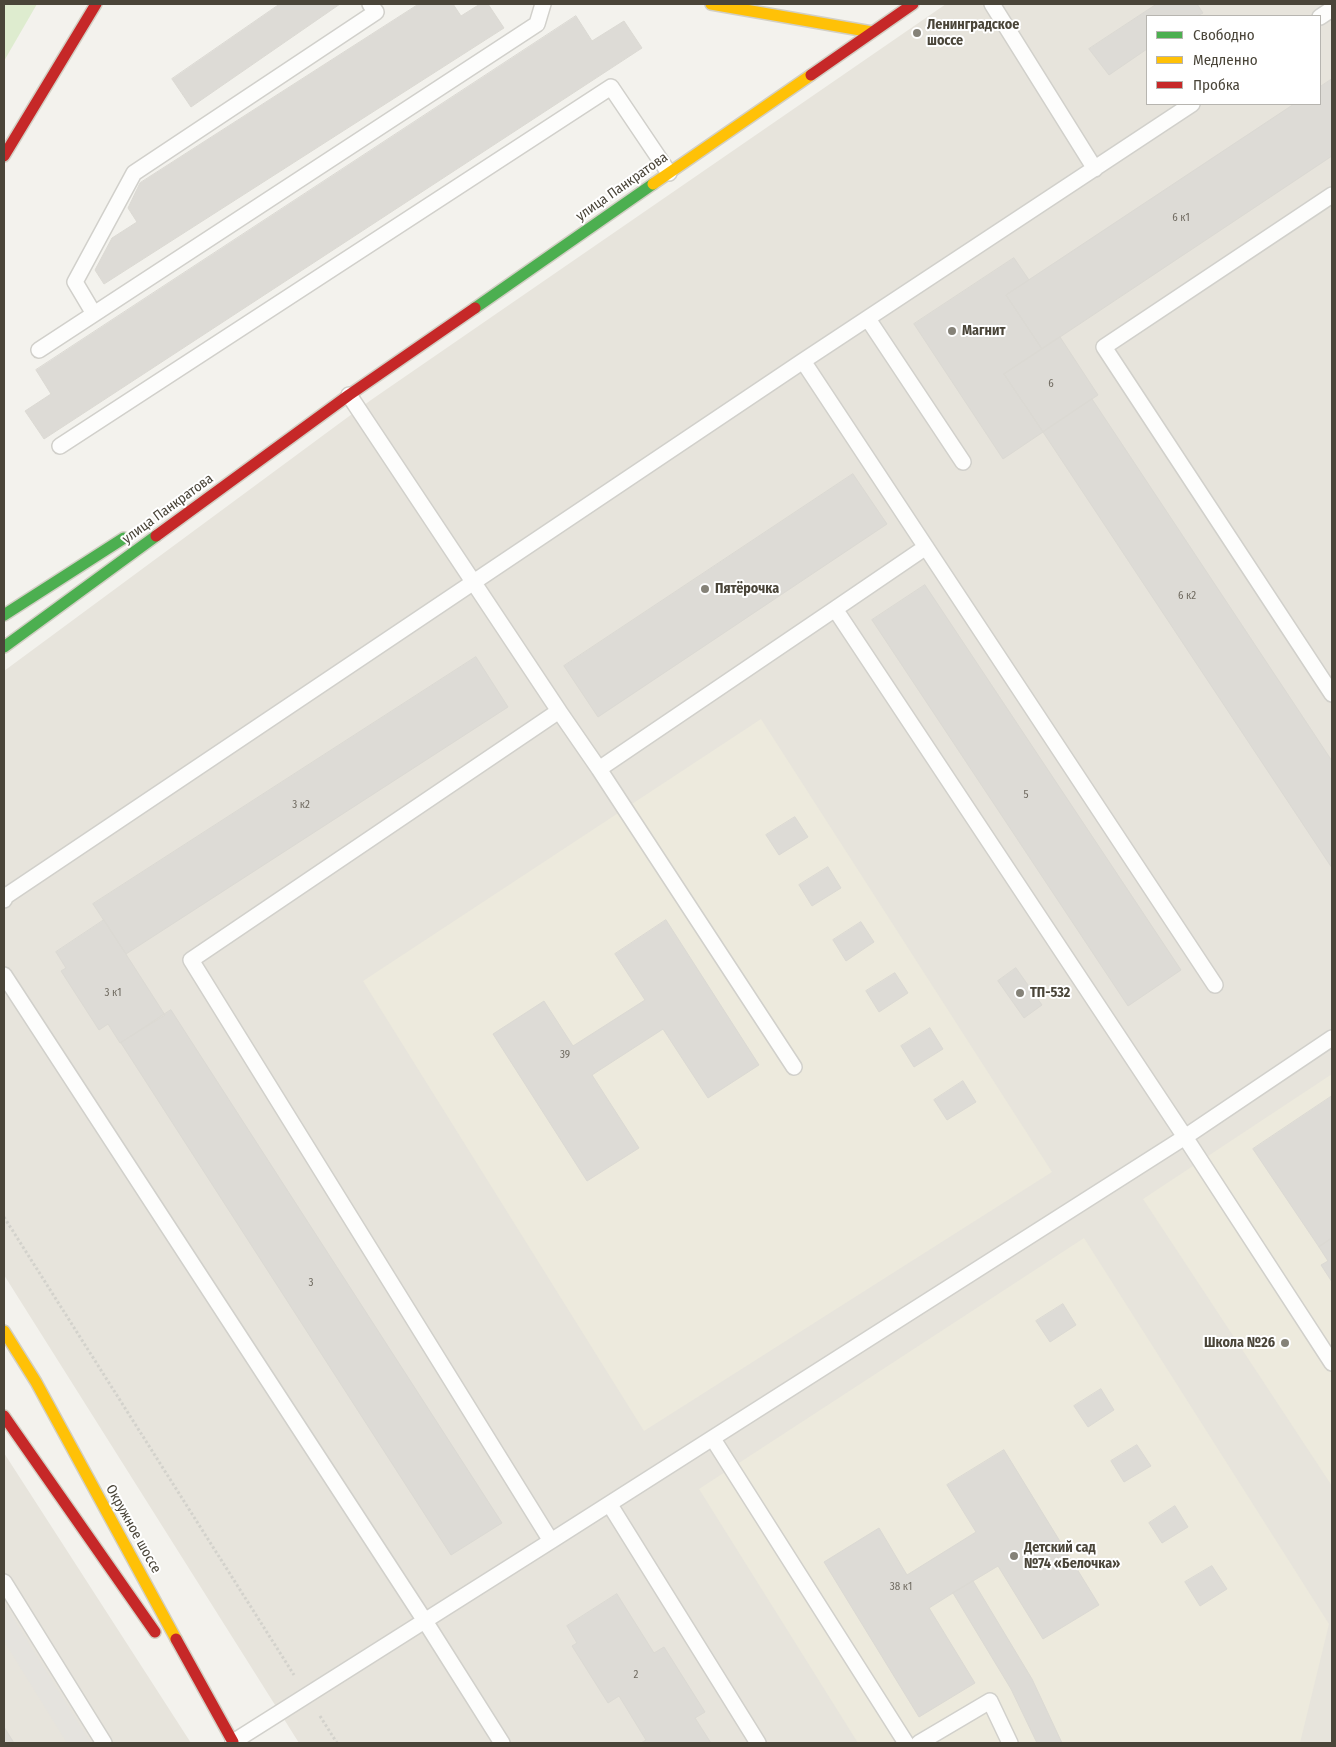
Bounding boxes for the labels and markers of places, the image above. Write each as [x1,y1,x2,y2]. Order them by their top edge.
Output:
place label: Ленинградское шоссе [927,17,1019,49]
marker: Ленинградское шоссе [911,27,923,39]
place label: Магнит [962,323,1005,339]
marker: Магнит [946,325,958,337]
place label: Пятёрочка [715,581,779,597]
marker: Пятёрочка [699,583,711,595]
place label: ТП-532 [1030,985,1070,1001]
marker: ТП-532 [1014,987,1026,999]
place label: Школа №26 [1204,1335,1275,1351]
marker: Школа №26 [1279,1337,1291,1349]
place label: Детский сад №74 «Белочка» [1024,1540,1120,1572]
marker: Детский сад №74 «Белочка» [1008,1550,1020,1562]

